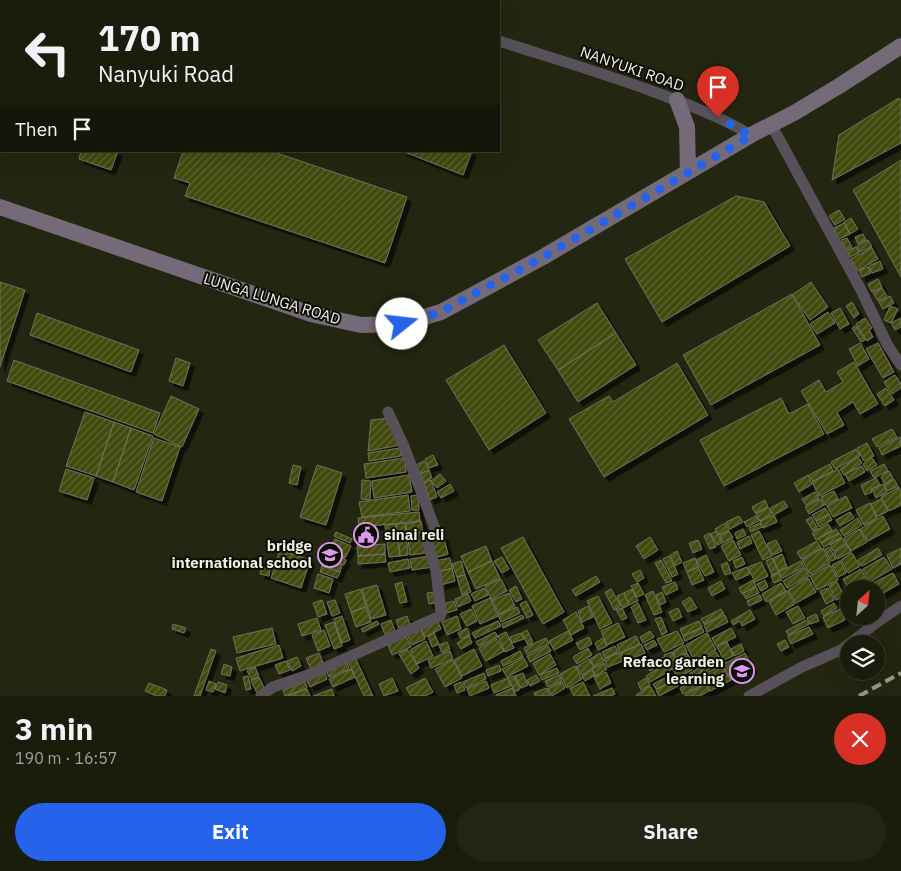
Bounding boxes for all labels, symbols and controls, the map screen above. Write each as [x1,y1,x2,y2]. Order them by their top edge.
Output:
text: 170 m [98,15,201,61]
icon: left [15,20,80,85]
street label: NANYUKI ROAD [578,42,687,95]
text: Nanyuki Road [98,59,234,88]
pin [697,66,739,117]
icon: arrive [704,73,732,101]
icon: arrive [68,115,96,143]
text: Then [15,117,58,141]
street label: LUNGA LUNGA ROAD [201,269,343,328]
position arrow [375,297,427,349]
public building icon: sinai reli [353,522,379,548]
place label: sinai reli [384,525,444,544]
place label: bridge international school [171,536,312,572]
school or university icon: bridge international school [317,542,343,568]
north arrow [840,580,885,625]
map controls [840,580,885,680]
button: layers [840,635,885,680]
place label: Refaco garden learning [623,652,725,688]
school or university icon: Refaco garden learning [729,658,755,684]
text: 3 min [15,709,93,748]
button: close [834,713,886,765]
text: 190 m · 16:57 [15,748,117,768]
button: Exit [15,803,446,861]
button: Share [456,803,886,861]

